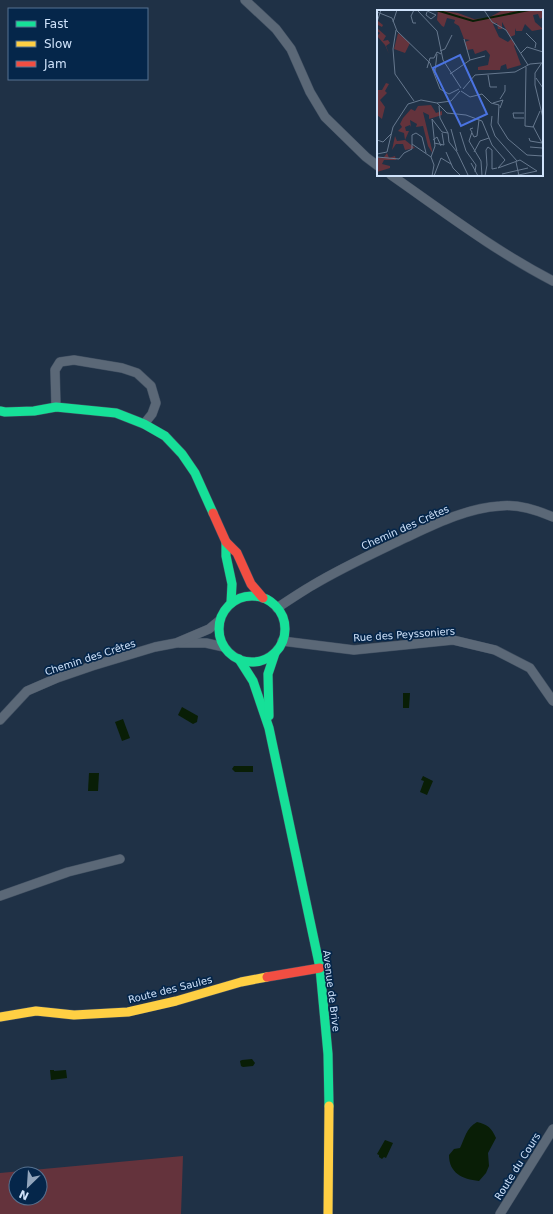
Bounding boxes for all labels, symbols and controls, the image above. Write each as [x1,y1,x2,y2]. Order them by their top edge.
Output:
legend [8,8,148,80]
inset map [377,10,543,176]
text: Fast [44,17,68,31]
text: Slow [44,37,72,51]
text: Jam [43,57,67,71]
street label: Chemin des Crêtes [360,503,451,552]
street label: Rue des Peyssoniers [353,625,455,644]
street label: Chemin des Crêtes [43,638,137,677]
street label: Avenue de Brive [321,950,342,1032]
street label: Route des Saules [127,974,213,1005]
street label: Route du Cours [492,1131,542,1202]
north arrow [8,1166,48,1206]
text: N [17,1187,31,1202]

